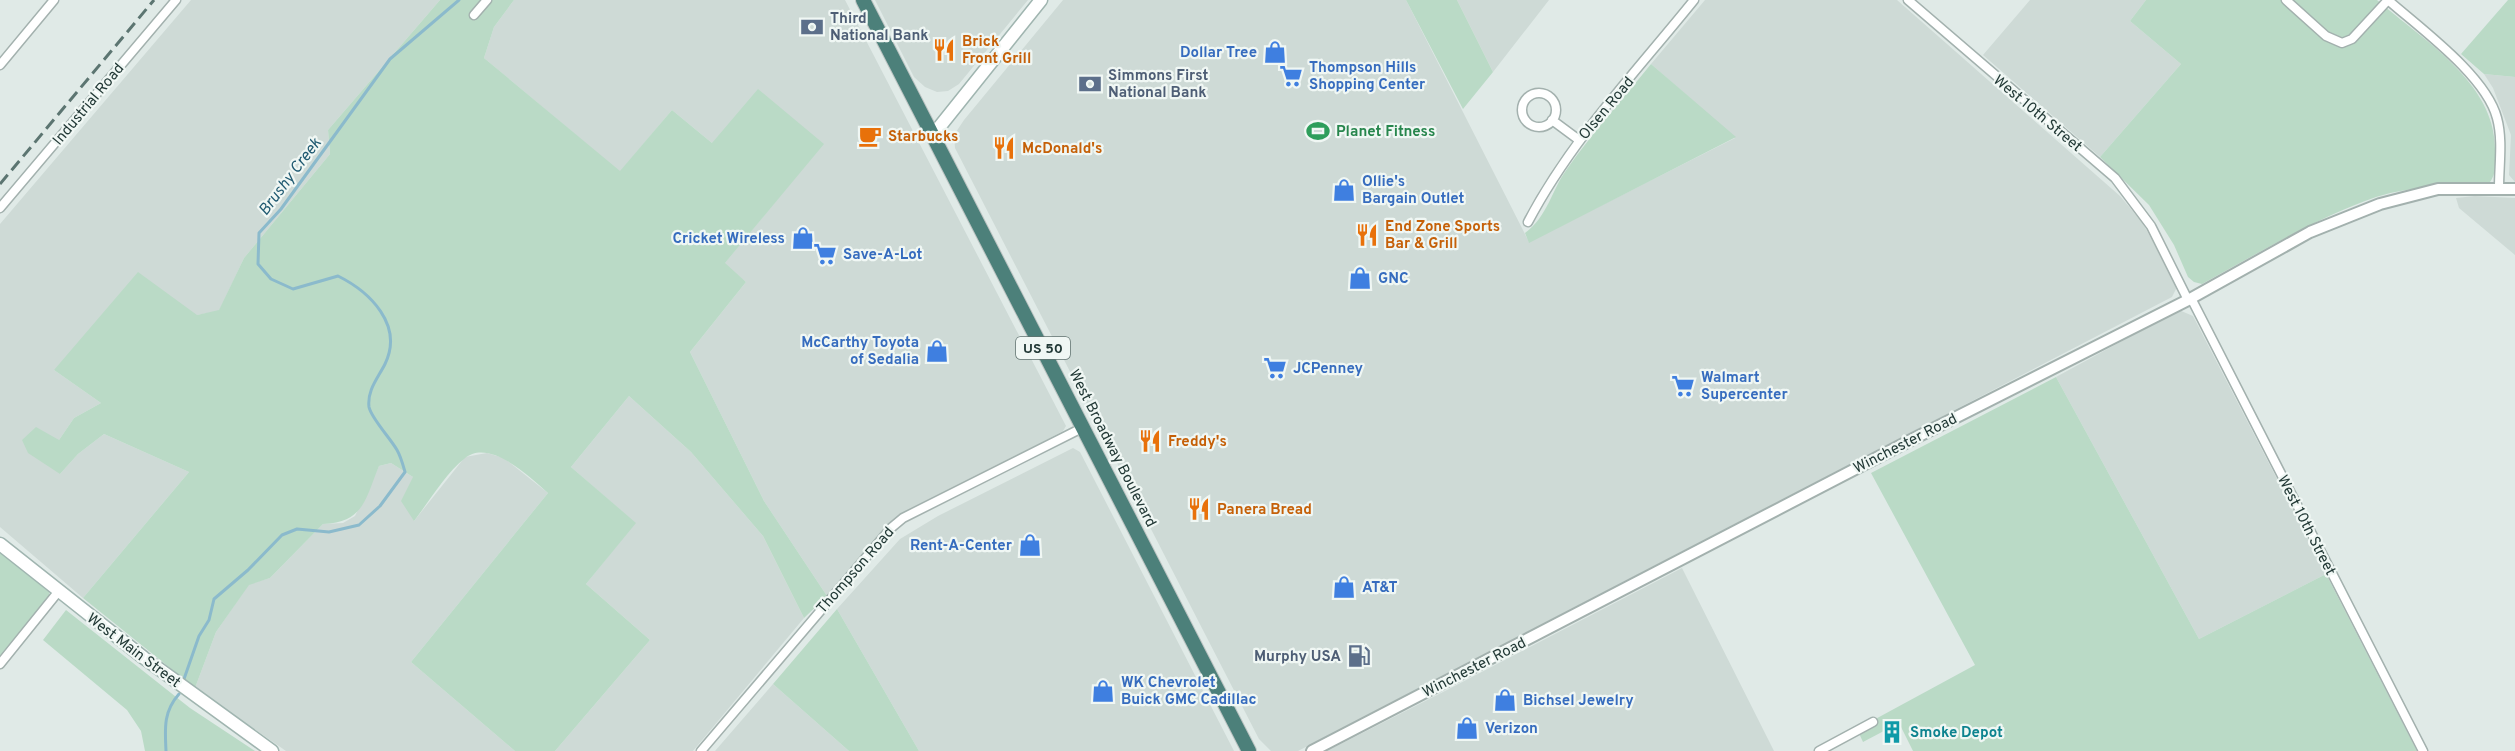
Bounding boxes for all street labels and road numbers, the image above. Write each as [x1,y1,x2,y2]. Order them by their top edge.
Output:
street label: Industrial Road [49,60,129,150]
street label: West 10th Street [1989,71,2085,157]
street label: Olsen Road [1575,73,1639,144]
road number: US 50 [1016,337,1070,359]
street label: West Broadway Boulevard [1064,367,1160,531]
street label: Winchester Road [1851,410,1961,479]
street label: West 10th Street [2272,472,2339,579]
street label: Thompson Road [813,524,899,618]
street label: West Main Street [82,610,184,693]
street label: Winchester Road [1420,634,1530,703]

